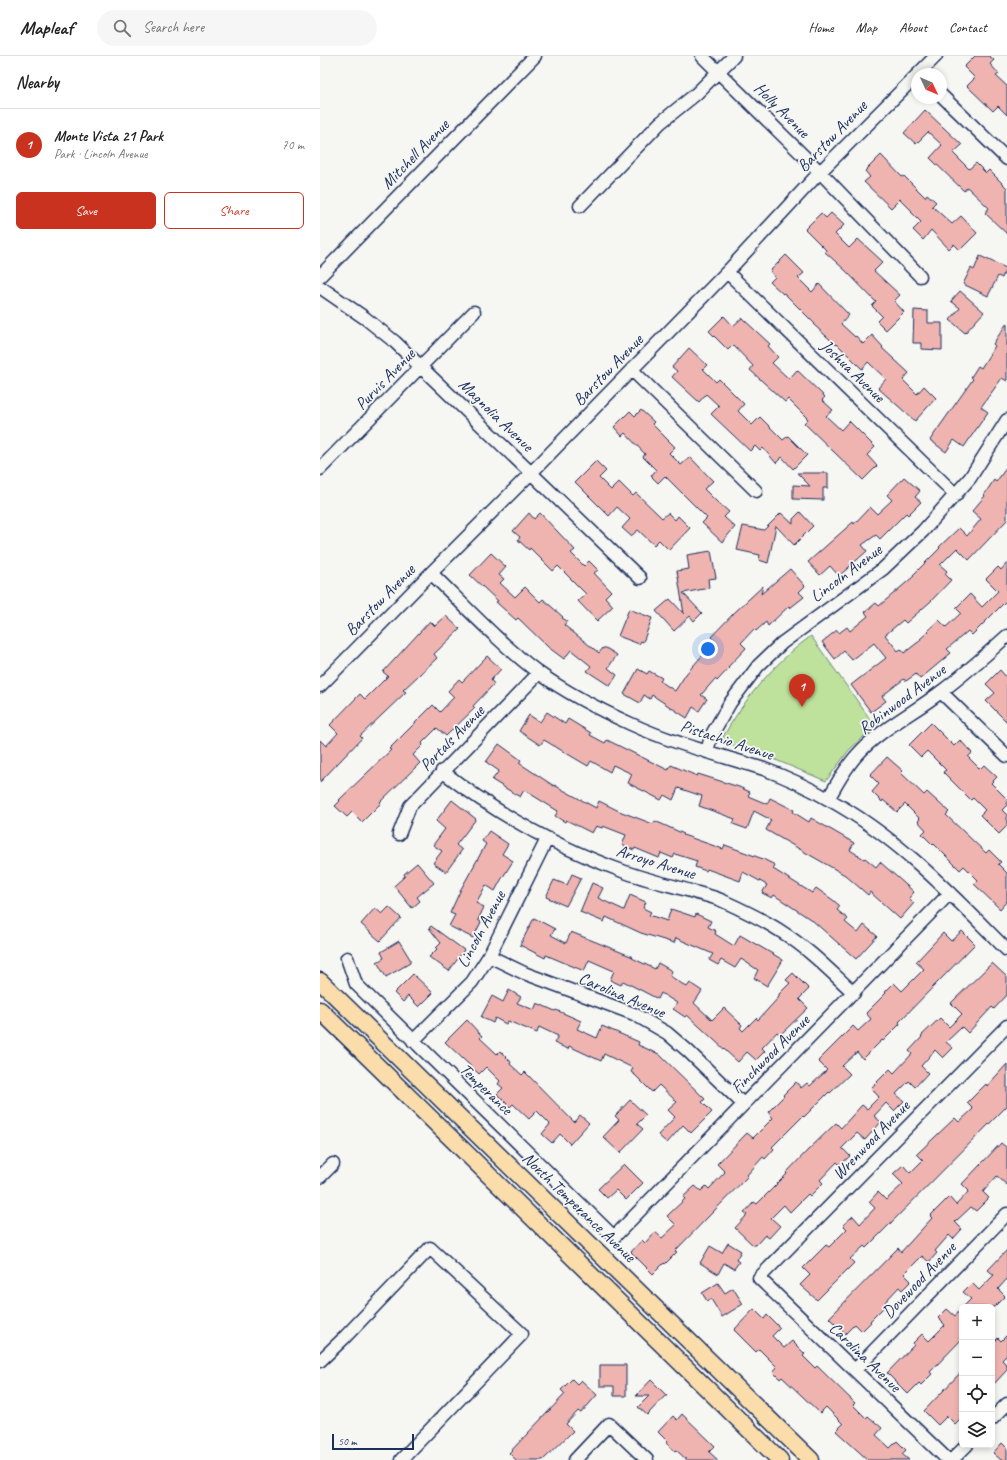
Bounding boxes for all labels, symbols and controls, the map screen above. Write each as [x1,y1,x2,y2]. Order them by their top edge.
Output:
search box [97,10,377,46]
text: Mapleaf [20,16,73,40]
icon: search [111,17,133,39]
text: Search here [143,18,204,37]
text: Home [808,19,834,36]
text: Map [856,19,877,36]
text: About [899,19,927,36]
text: Contact [949,19,987,36]
north arrow [911,68,947,104]
text: Nearby [16,72,59,93]
street label: Holly Avenue [750,78,815,143]
street label: Barstow Avenue [793,95,872,176]
street label: Mitchell Avenue [376,114,455,193]
text: Monte Vista 21 Park [54,127,163,146]
text: 1 [26,137,32,153]
text: 70 m [282,137,304,153]
text: Park · Lincoln Avenue [54,146,148,162]
button: Save [16,192,156,229]
button: Share [164,192,304,229]
street label: Barstow Avenue [569,329,648,410]
street label: Joshua Avenue [816,335,891,408]
street label: Purvis Avenue [351,343,421,414]
street label: Magnolia Avenue [454,374,539,457]
street label: Lincoln Avenue [806,538,887,607]
street label: Barstow Avenue [341,559,420,640]
your location [698,639,718,659]
street label: Robinwood Avenue [854,658,951,739]
pin: 1 [789,674,815,707]
street label: Portals Avenue [415,699,490,775]
street label: Pistachio Avenue [678,715,777,765]
street label: Arroyo Avenue [614,840,699,884]
street label: Lincoln Avenue [452,886,511,971]
street label: Carolina Avenue [576,967,670,1023]
street label: Finchwood Avenue [726,1009,815,1098]
street label: Temperance [455,1059,518,1120]
street label: Wrenwood Avenue [828,1095,915,1184]
street label: North Temperance Avenue [518,1148,641,1267]
street label: Dovewood Avenue [877,1236,962,1323]
map controls [959,1304,995,1448]
button: + [959,1304,995,1340]
street label: Carolina Avenue [825,1318,906,1397]
button: − [959,1340,995,1376]
button: locate [959,1376,995,1412]
button: layers [959,1412,995,1448]
scale bar [332,1432,414,1451]
text: 50 m [338,1434,357,1448]

